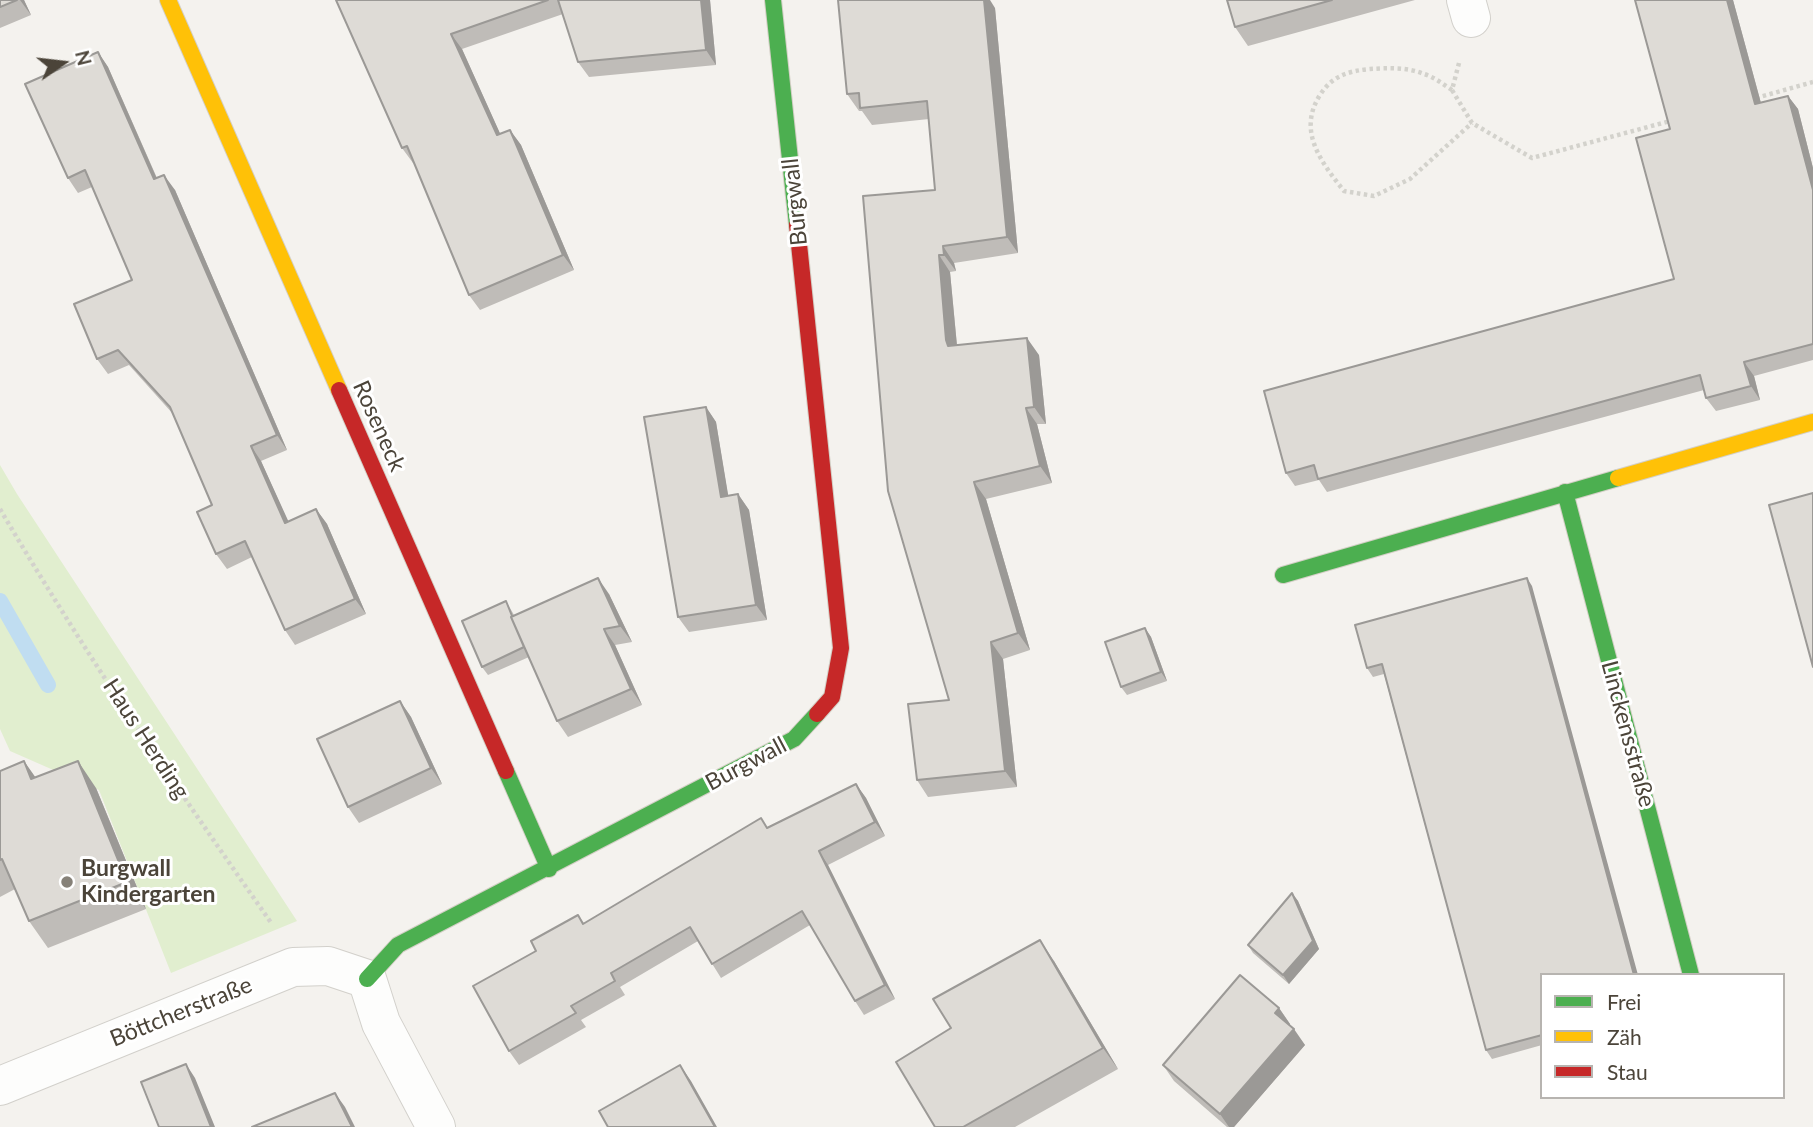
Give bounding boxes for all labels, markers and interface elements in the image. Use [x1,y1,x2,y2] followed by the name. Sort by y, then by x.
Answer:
[28,28,98,98] north arrow
[71,48,97,68] text: N
[777,157,813,247] street label: Burgwall
[347,376,411,476] street label: Roseneck
[1595,658,1661,810] street label: Linckensstraße
[97,674,195,804] street label: Haus Herding
[701,731,791,797] street label: Burgwall
[81,855,215,909] place label: Burgwall Kindergarten
[59,874,75,890] marker: Burgwall Kindergarten
[106,971,256,1053] street label: Böttcherstraße
[1540,973,1785,1099] legend
[1607,989,1641,1014] text: Frei
[1607,1024,1642,1049] text: Zäh
[1607,1059,1648,1084] text: Stau

